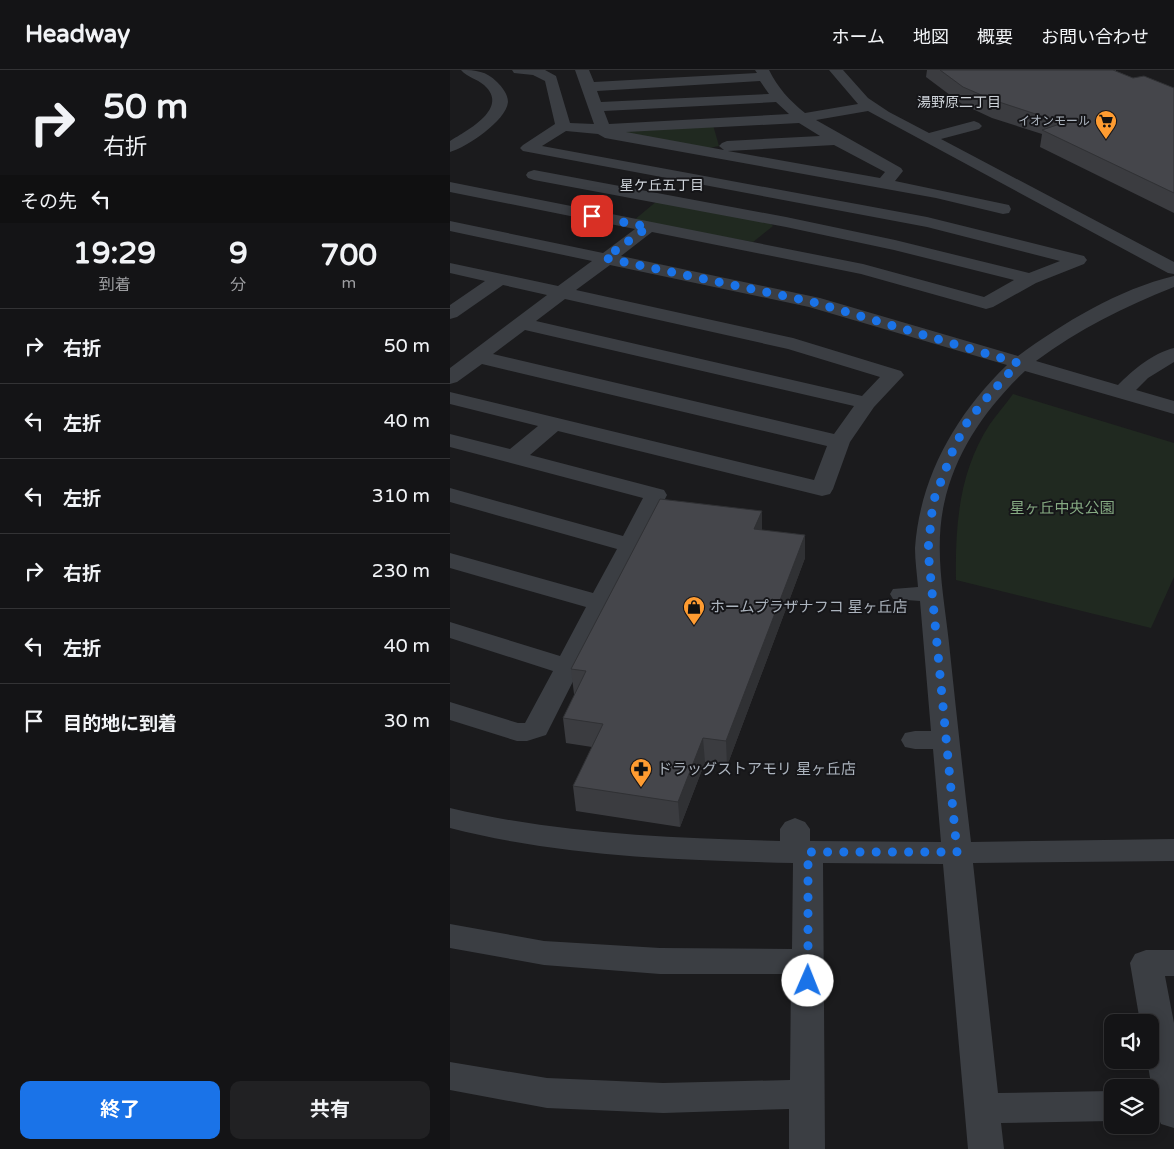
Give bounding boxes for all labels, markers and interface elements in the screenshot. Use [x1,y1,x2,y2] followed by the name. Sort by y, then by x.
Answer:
[25,20,130,49] text: Headway
[832,26,885,48] text: ホーム
[913,26,949,48] text: 地図
[977,26,1013,48] text: 概要
[1041,26,1149,48] text: お問い合わせ
[103,86,188,128] text: 50 m
[20,90,85,155] icon: right
[917,94,1001,111] district label: 湯野原二丁目
[1094,109,1118,140] supermarket icon: イオンモール
[1018,114,1090,128] place label: イオンモール
[103,134,147,160] text: 右折
[620,177,704,194] district label: 星ケ丘五丁目
[87,185,115,213] icon: left
[20,191,77,213] text: その先
[571,195,613,237] pin
[578,202,606,230] icon: arrive
[73,235,156,272] text: 19:29
[229,235,248,272] text: 9
[321,237,377,274] text: 700
[342,273,356,293] text: m
[98,275,130,295] text: 到着
[230,275,246,295] text: 分
[20,332,48,360] icon: right
[384,335,430,357] text: 50 m
[63,338,101,360] text: 右折
[20,407,48,435] icon: left
[384,410,430,432] text: 40 m
[63,413,101,435] text: 左折
[20,482,48,510] icon: left
[372,485,430,507] text: 310 m
[63,488,101,510] text: 左折
[1009,499,1115,517] park label: 星ヶ丘中央公園
[20,557,48,585] icon: right
[372,560,430,582] text: 230 m
[63,563,101,585] text: 右折
[682,595,706,626] shop icon: ホームプラザナフコ 星ヶ丘店
[710,598,908,616] place label: ホームプラザナフコ 星ヶ丘店
[20,632,48,660] icon: left
[384,635,430,657] text: 40 m
[63,638,101,660] text: 左折
[20,707,48,735] icon: arrive
[384,710,430,732] text: 30 m
[63,713,177,735] text: 目的地に到着
[629,757,653,788] pharmacy icon: ドラッグストアモリ 星ヶ丘店
[657,760,856,778] place label: ドラッグストアモリ 星ヶ丘店
[781,954,833,1006] position arrow
[1104,1014,1159,1134] map controls
[1104,1014,1159,1069] button: sound
[1104,1079,1159,1134] button: layers
[20,1081,220,1139] button: 終了
[230,1081,430,1139] button: 共有

